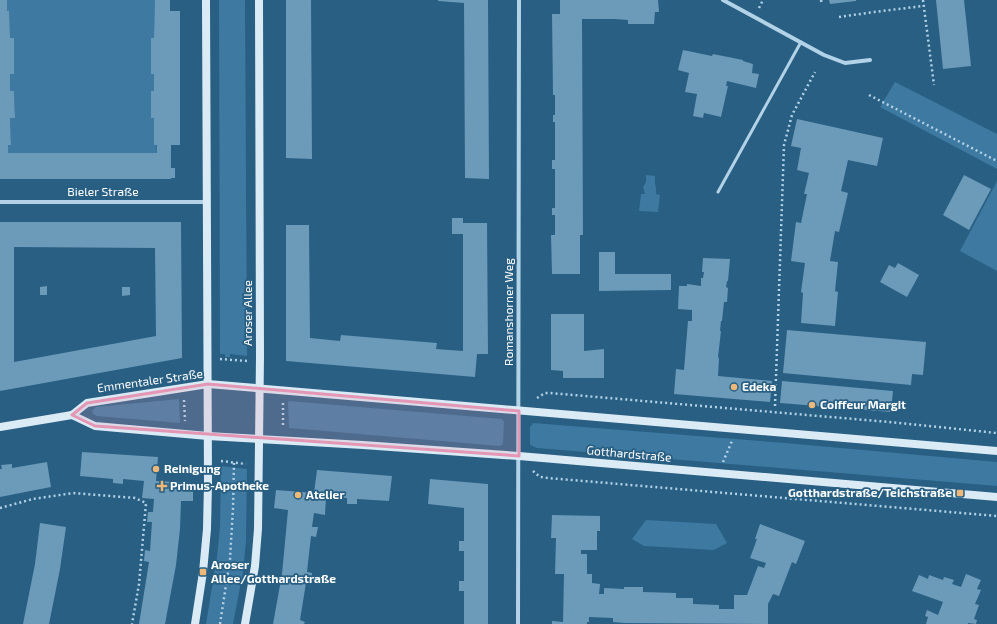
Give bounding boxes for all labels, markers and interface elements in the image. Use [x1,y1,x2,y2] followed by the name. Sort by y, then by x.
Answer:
[67,184,139,198] street label: Bieler Straße
[501,258,515,366] street label: Romanshorner Weg
[240,280,254,346] street label: Aroser Allee
[96,366,204,394] street label: Emmentaler Straße
[742,379,777,393] place label: Edeka
[729,382,739,392] marker: Edeka
[820,397,906,411] place label: Coiffeur Margit
[807,400,817,410] marker: Coiffeur Margit
[586,442,672,464] street label: Gotthardstraße
[164,461,221,475] place label: Reinigung
[151,464,161,474] marker: Reinigung
[170,478,269,492] place label: Primus-Apotheke
[157,481,167,491] marker: Primus-Apotheke
[788,485,952,499] place label: Gotthardstraße/Teichstraße
[306,487,345,501] place label: Atelier
[955,488,965,498] marker: Gotthardstraße/Teichstraße
[293,490,303,500] marker: Atelier
[211,557,336,585] place label: Aroser Allee/Gotthardstraße
[198,567,208,577] marker: Aroser Allee/Gotthardstraße

